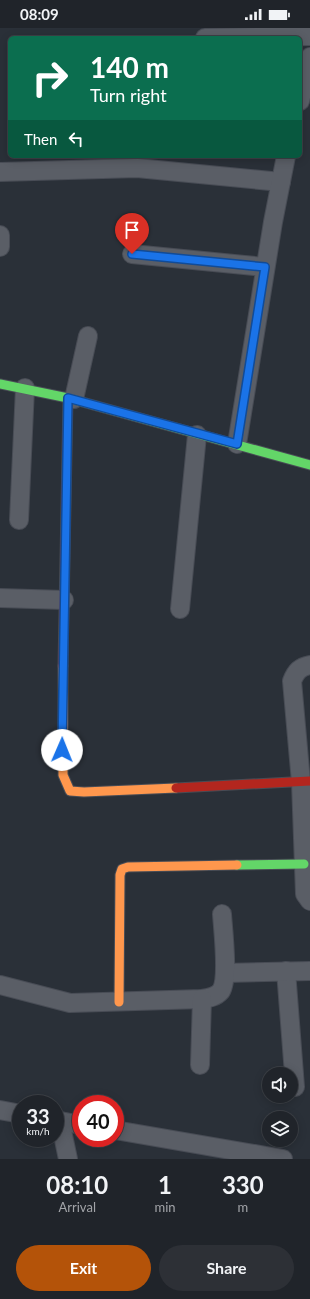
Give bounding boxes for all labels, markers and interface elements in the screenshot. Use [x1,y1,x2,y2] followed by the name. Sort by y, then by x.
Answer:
[20,5,59,23] text: 08:09
[90,50,169,84] text: 140 m
[24,52,76,104] icon: right
[90,84,167,106] text: Turn right
[65,128,87,150] icon: left
[24,130,57,148] text: Then
[115,213,149,254] pin
[121,219,143,241] icon: arrive
[41,729,83,771] position arrow
[262,1067,298,1147] map controls
[262,1067,298,1103] button: sound
[72,1095,124,1147] speed limit sign: 40
[26,1104,50,1128] text: 33
[262,1111,298,1147] button: layers
[26,1125,50,1137] text: km/h
[46,1170,108,1199] text: 08:10
[158,1170,172,1199] text: 1
[222,1170,264,1199] text: 330
[59,1199,96,1215] text: Arrival
[155,1199,176,1215] text: min
[237,1199,248,1215] text: m
[16,1245,151,1291] button: Exit
[159,1245,294,1291] button: Share

